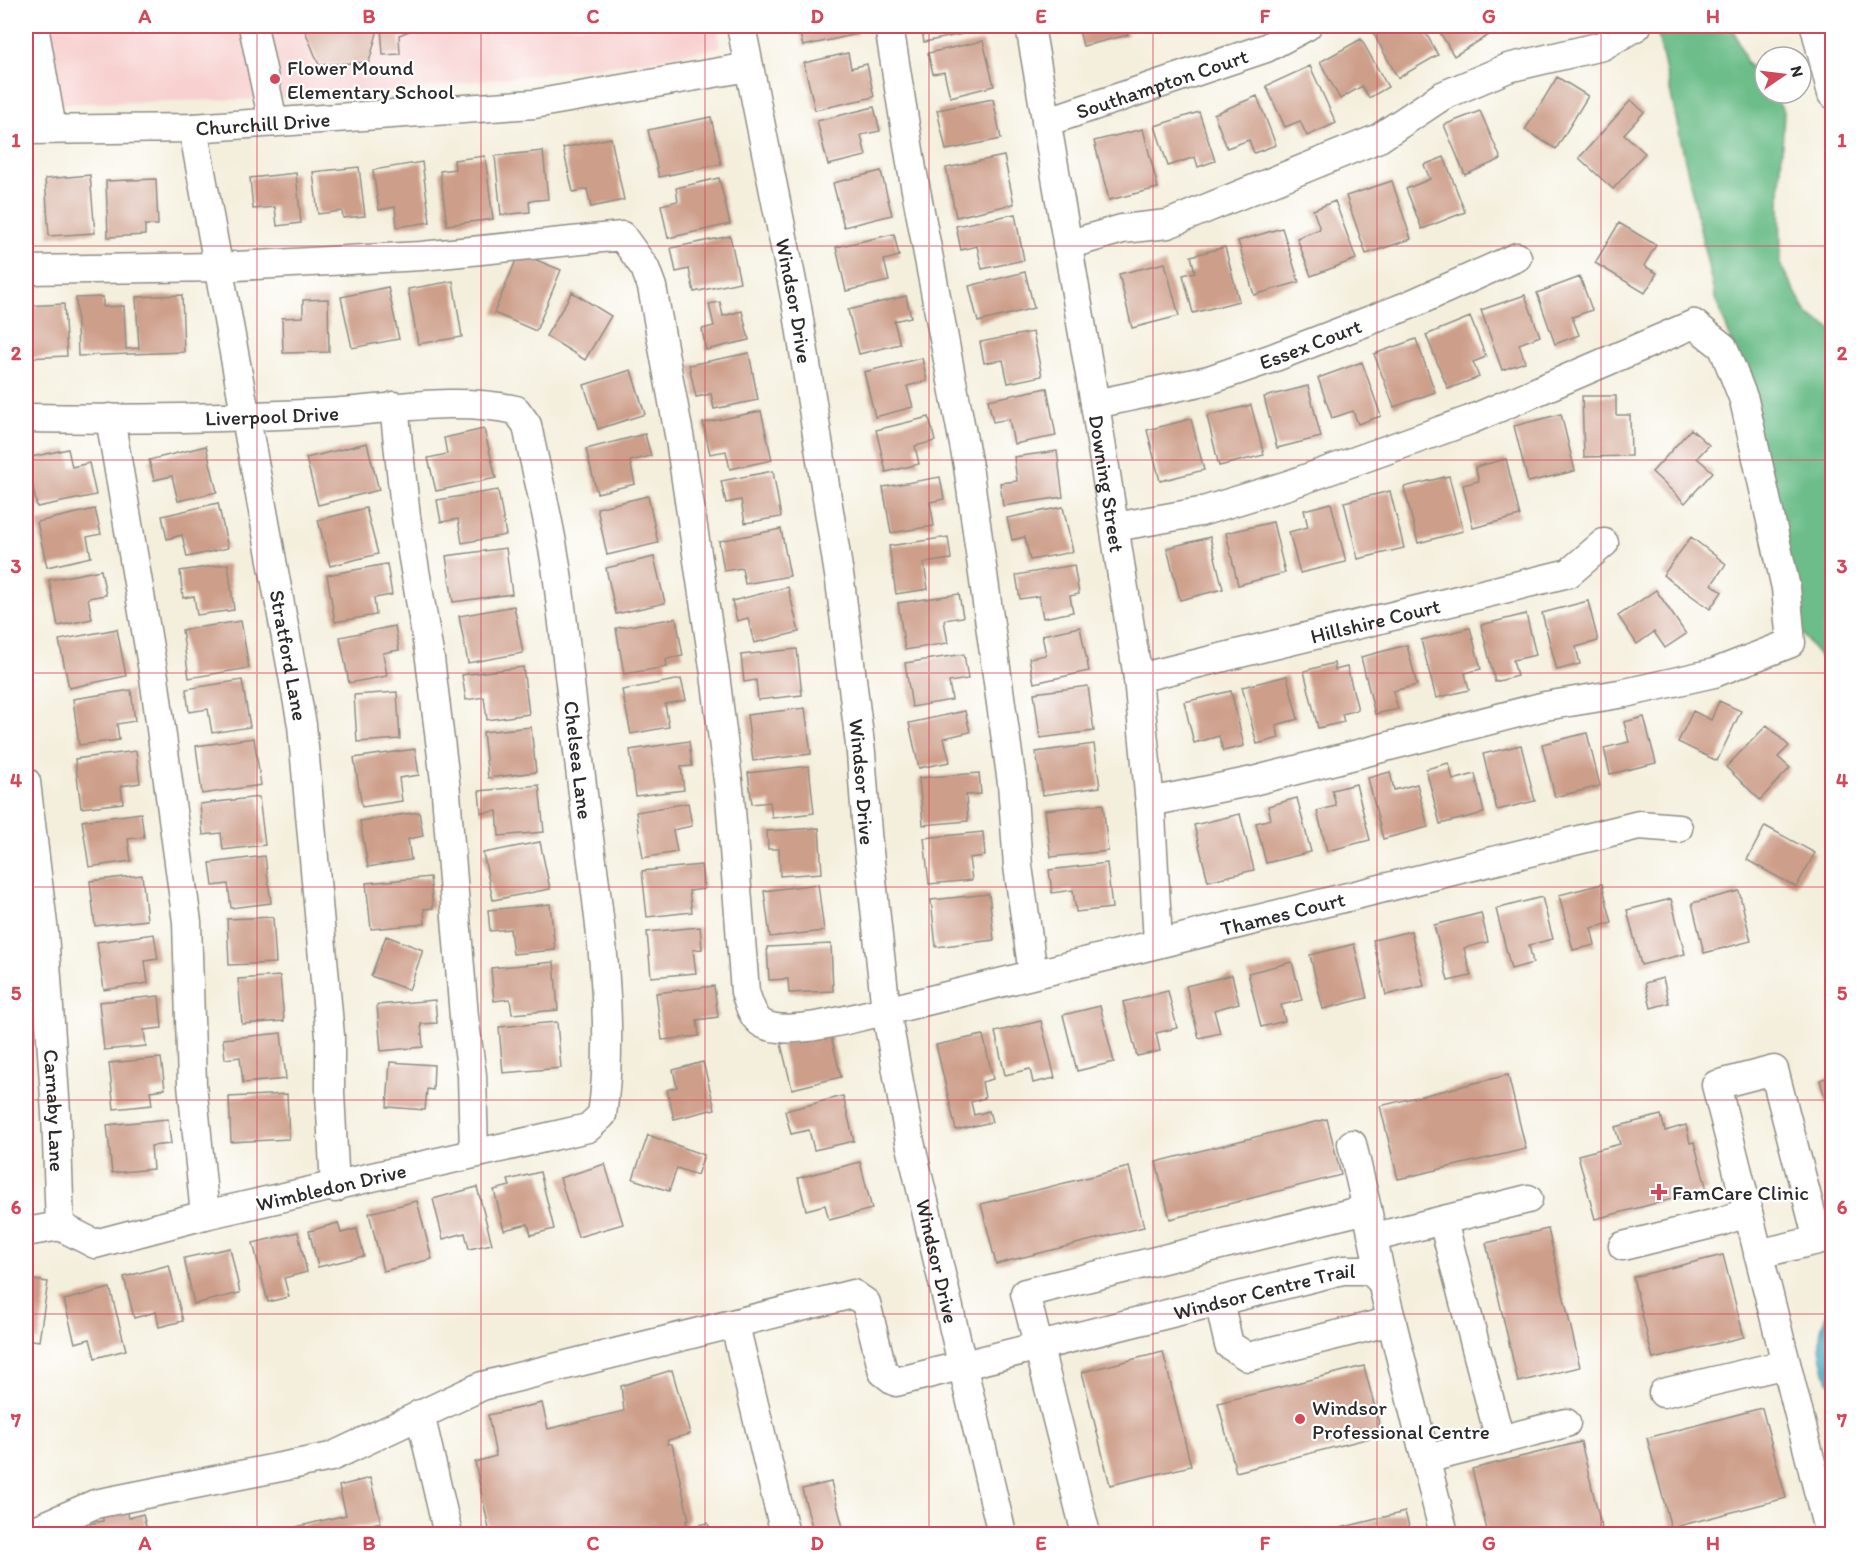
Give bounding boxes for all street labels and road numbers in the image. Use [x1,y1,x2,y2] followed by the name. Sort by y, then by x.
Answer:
[1072,43,1251,124] street label: Southampton Court
[195,106,331,140] street label: Churchill Drive
[771,236,818,365] street label: Windsor Drive
[1256,312,1365,374] street label: Essex Court
[205,400,340,430] street label: Liverpool Drive
[1084,413,1131,554] street label: Downing Street
[265,588,313,723] street label: Stratford Lane
[1308,592,1443,648] street label: Hillshire Court
[560,700,599,821] street label: Chelsea Lane
[844,717,881,846] street label: Windsor Drive
[1218,886,1347,940] street label: Thames Court
[39,1048,71,1172] street label: Carnaby Lane
[253,1158,409,1216] street label: Wimbledon Drive
[911,1197,965,1326] street label: Windsor Drive
[1171,1258,1355,1325] street label: Windsor Centre Trail

